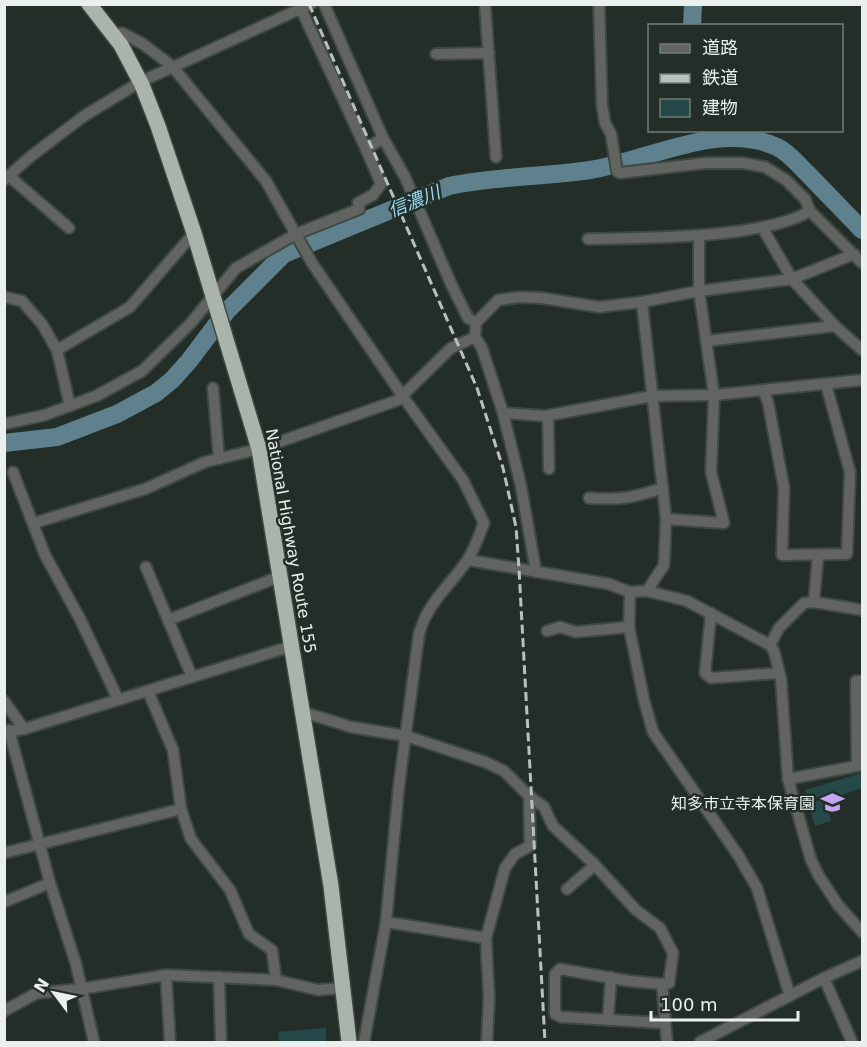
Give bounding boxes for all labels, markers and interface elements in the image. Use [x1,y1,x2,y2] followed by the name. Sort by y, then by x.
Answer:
[648,24,843,132] legend
[702,37,738,58] text: 道路
[702,67,738,88] text: 鉄道
[702,97,738,118] text: 建物
[385,180,445,221] water label: 信濃川
[262,427,320,655] street label: National Highway Route 155
[820,790,846,816] school or university icon: 知多市立寺本保育園
[671,794,815,813] place label: 知多市立寺本保育園
[24,963,84,1023] north arrow
[30,975,53,996] text: N
[651,984,798,1022] scale bar
[660,994,718,1015] text: 100 m

